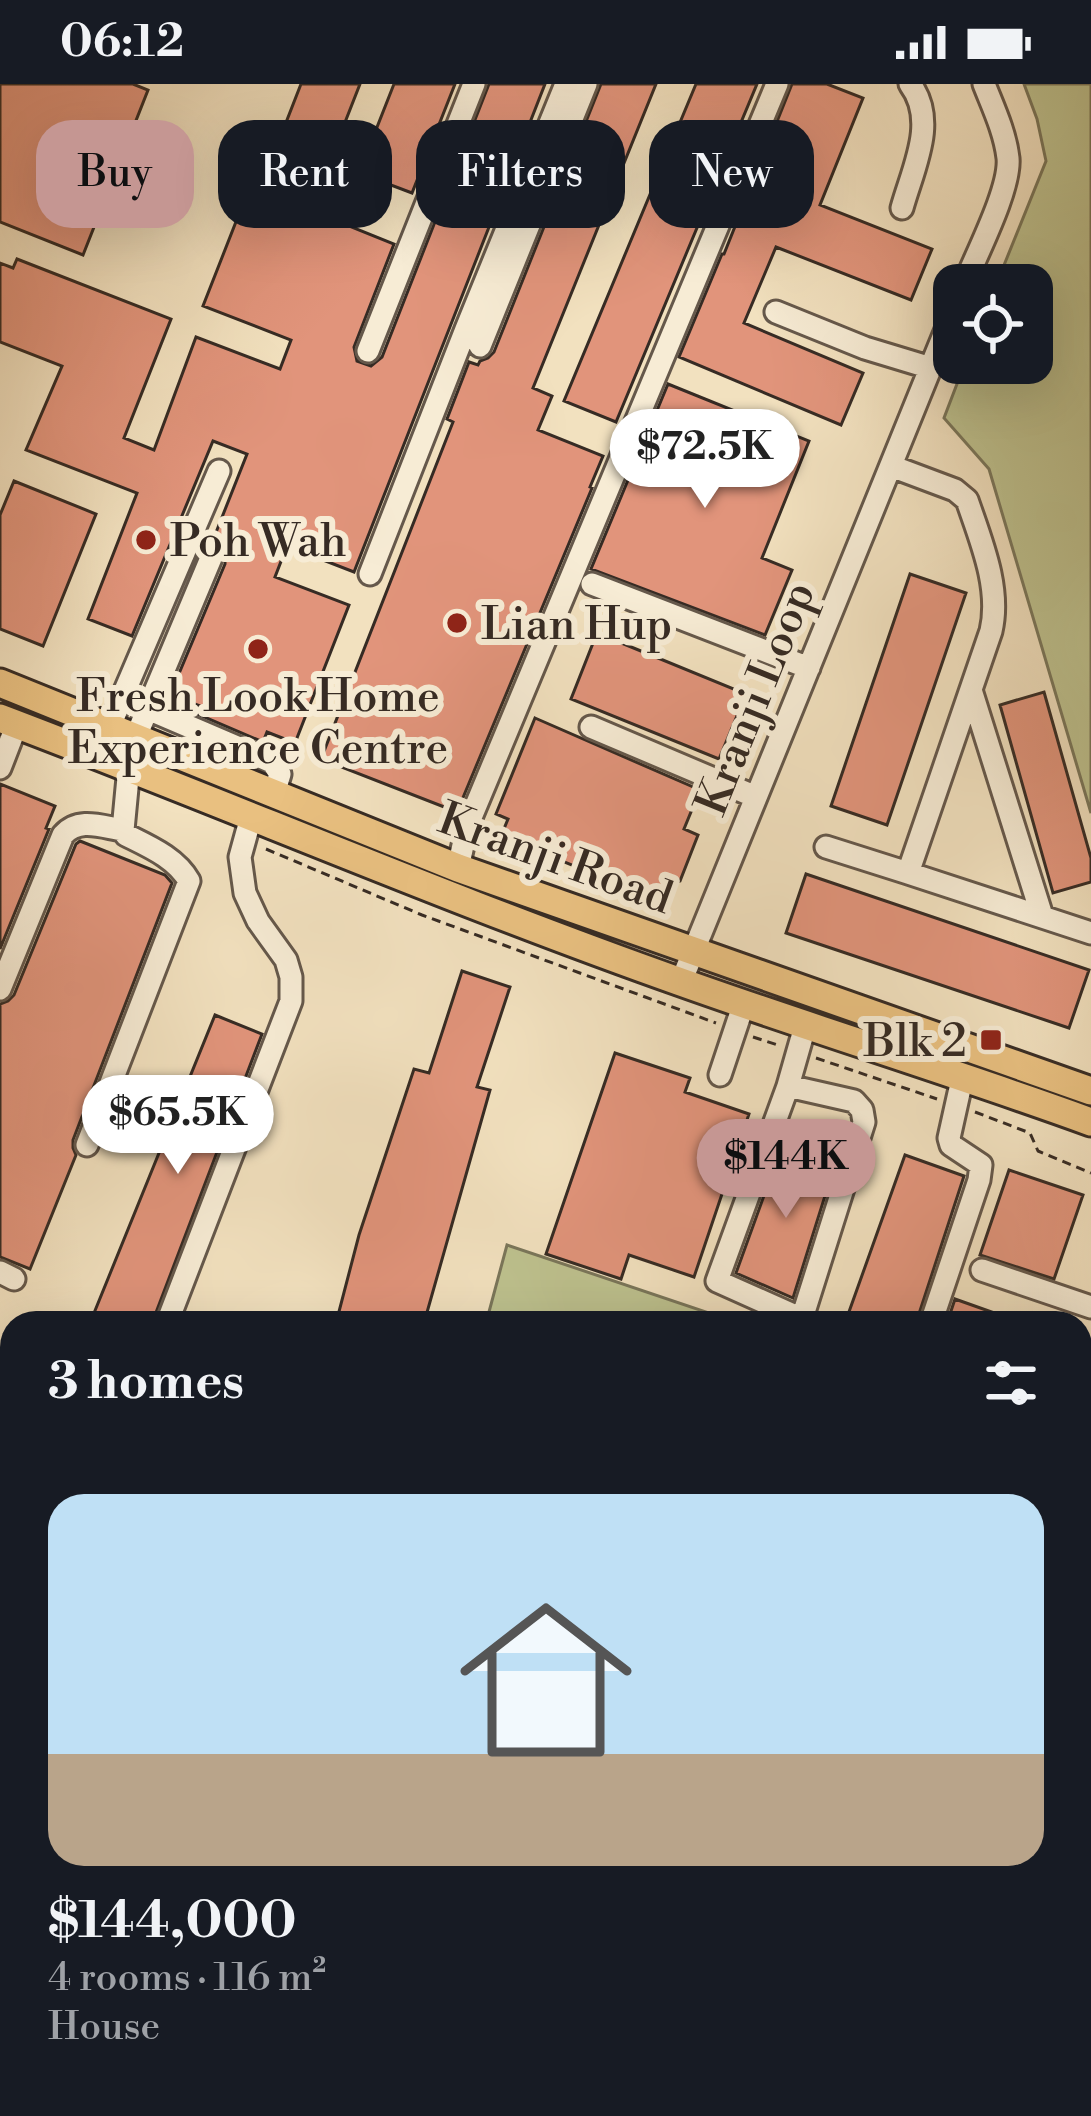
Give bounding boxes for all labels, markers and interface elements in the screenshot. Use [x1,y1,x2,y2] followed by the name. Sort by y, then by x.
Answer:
[60,14,184,71] text: 06:12
[36,120,194,228] chip: Buy
[218,120,392,228] chip: Rent
[416,120,625,228] chip: Filters
[649,120,814,228] chip: New
[933,264,1053,384] map controls
[933,264,1053,384] button: locate
[607,409,803,511] pin: $72.5K
[637,423,773,472] text: $72.5K
[170,514,347,571] place label: Poh Wah
[133,527,159,553] marker: Poh Wah
[684,574,829,824] street label: Kranji Loop
[481,597,672,654] place label: Lian Hup
[444,610,470,636] marker: Lian Hup
[245,636,271,662] marker: Fresh Look Home Experience Centre
[68,669,448,778] place label: Fresh Look Home Experience Centre
[430,791,680,928] street label: Kranji Road
[863,1014,967,1071] place label: Blk 2
[978,1027,1004,1053] marker: Blk 2
[80,1075,276,1177] pin: $65.5K
[109,1089,247,1138] text: $65.5K
[702,1119,870,1221] pin: $144K
[724,1133,848,1182] text: $144K
[978,1350,1044,1416] icon: filters
[48,1351,244,1415] text: 3 homes
[438,1572,654,1788] icon: home
[48,1890,297,1954] text: $144,000
[48,1954,326,2003] text: 4 rooms · 116 m²
[48,2003,160,2052] text: House

